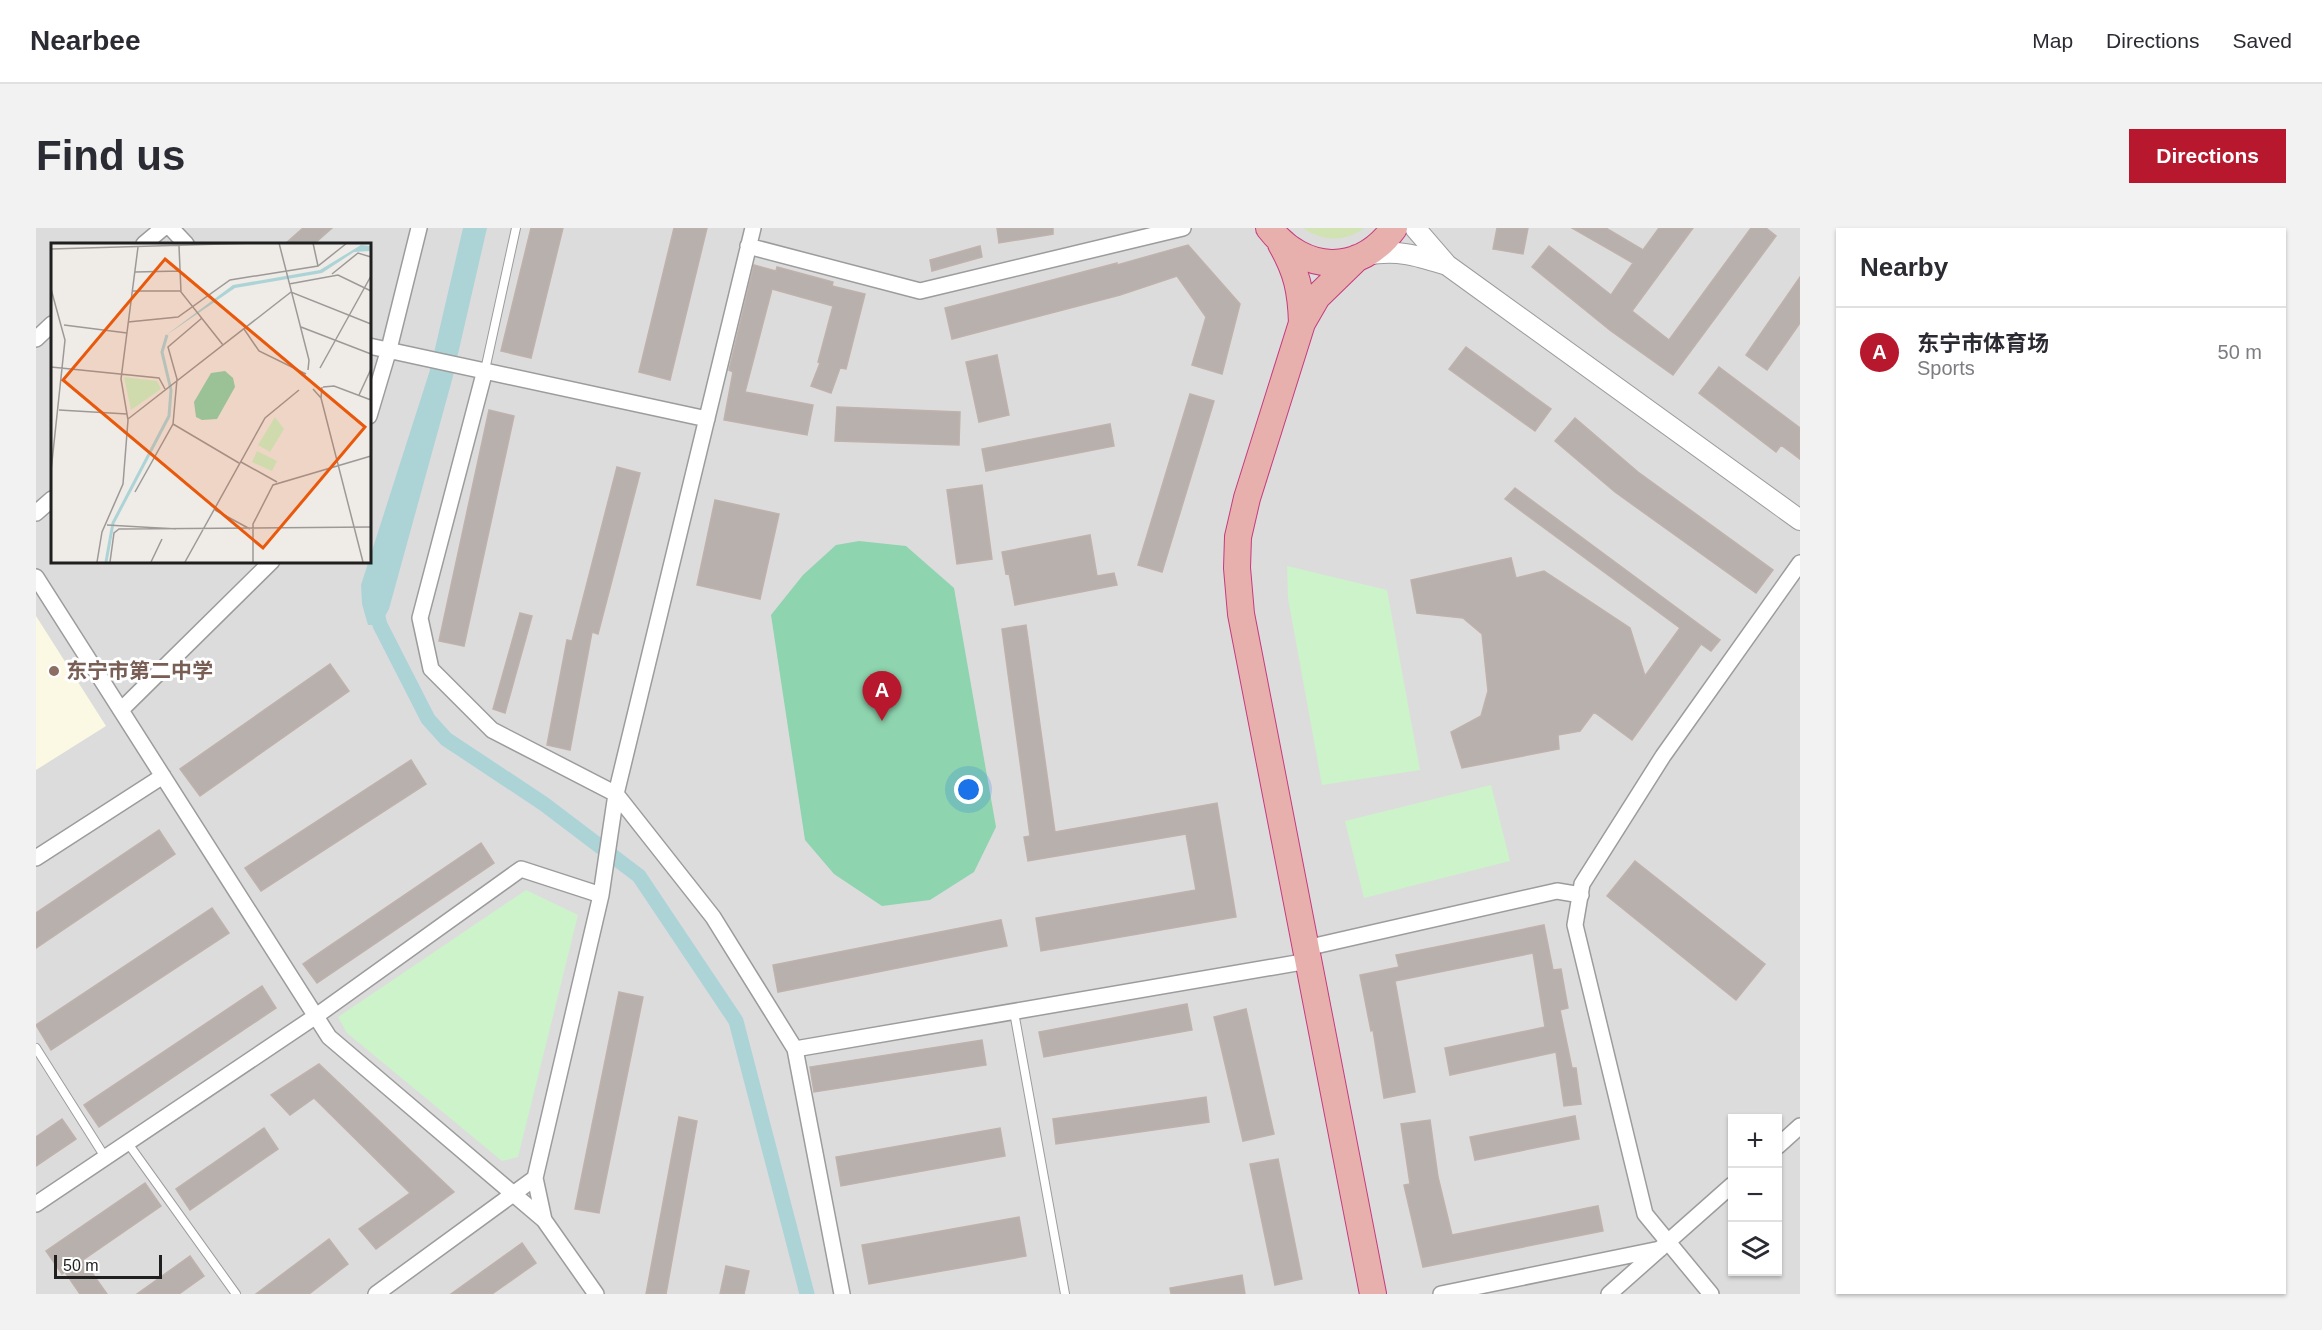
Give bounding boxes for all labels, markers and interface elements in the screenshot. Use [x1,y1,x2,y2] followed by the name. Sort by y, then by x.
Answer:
[30,25,141,56] text: Nearbee
[2032,29,2073,52] text: Map
[2106,29,2199,52] text: Directions
[2232,29,2292,52] text: Saved
[2129,129,2286,183] button: Directions
[36,132,185,179] text: Find us
[51,243,370,562] inset map
[1860,252,1948,282] text: Nearby
[1917,331,2049,356] text: 东宁市体育场
[1872,341,1887,363] text: A
[2218,341,2262,363] text: 50 m
[1917,357,1975,379] text: Sports
[66,659,213,682] place label: 东宁市第二中学
[47,664,61,678] marker: 东宁市第二中学
[862,672,902,721] pin: A
[954,775,983,804] your location
[1728,1114,1782,1276] map controls
[1728,1114,1782,1168] button: +
[1728,1168,1782,1222] button: −
[1728,1222,1782,1276] button: layers
[54,1252,162,1280] scale bar
[63,1257,99,1274] text: 50 m

